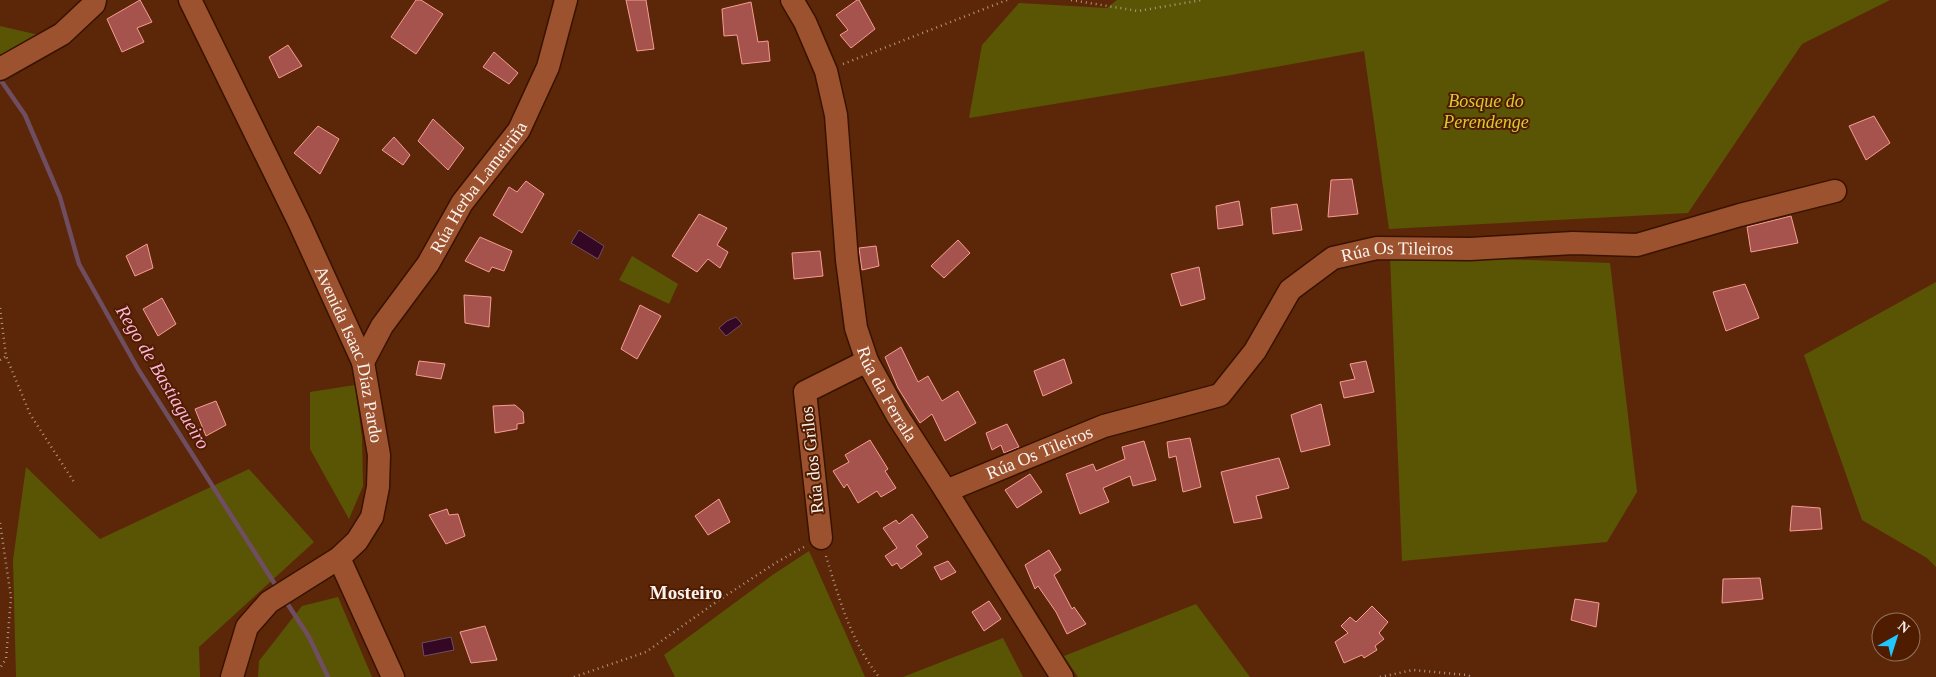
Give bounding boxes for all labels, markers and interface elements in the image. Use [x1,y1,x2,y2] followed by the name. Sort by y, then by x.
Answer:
[1442,91,1529,132] park label: Bosque do Perendenge
[426,119,531,257] street label: Rúa Herba Lameiriña
[1339,238,1453,266] street label: Rúa Os Tileiros
[311,263,387,444] street label: Avenida Isaac Díaz Pardo
[111,300,214,453] water label: Rego de Bastiagueiro
[853,344,921,445] street label: Rúa da Ferrala
[796,405,828,515] street label: Rúa dos Grilos
[983,422,1096,483] street label: Rúa Os Tileiros
[650,582,722,603] district label: Mosteiro
[1871,612,1921,662] north arrow
[1895,618,1913,636] text: N

